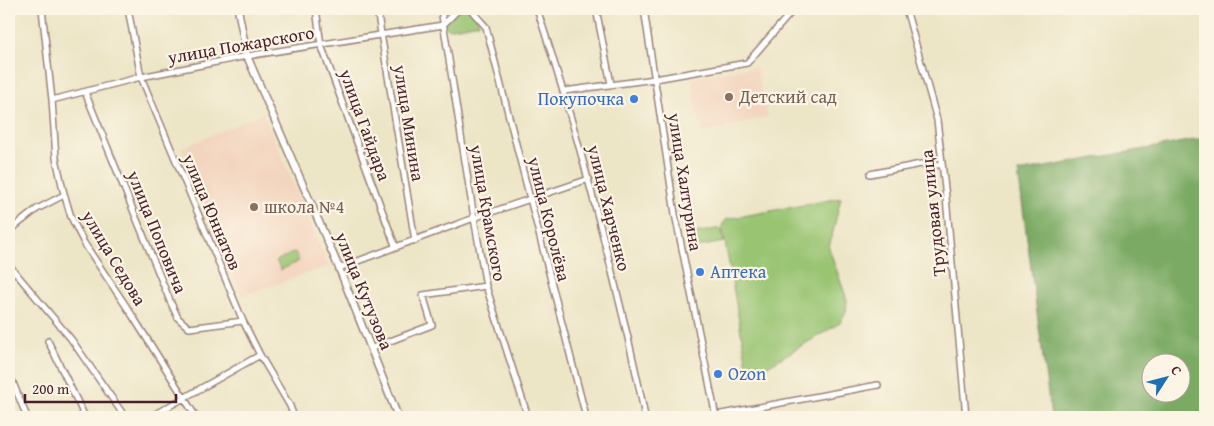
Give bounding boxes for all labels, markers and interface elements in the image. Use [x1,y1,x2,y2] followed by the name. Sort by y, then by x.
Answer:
[165,18,316,71] street label: улица Пожарского
[387,62,432,184] street label: улица Минина
[332,64,398,185] street label: улица Гайдара
[738,83,837,110] place label: Детский сад
[538,85,624,112] place label: Покупочка
[723,91,735,103] marker: Детский сад
[628,93,640,105] marker: Покупочка
[661,110,710,253] street label: улица Халтурина
[581,141,638,274] street label: улица Харченко
[463,142,514,283] street label: улица Крамского
[912,148,953,278] street label: Трудовая улица
[175,149,249,274] street label: улица Юннатов
[521,153,578,284] street label: улица Королёва
[120,165,195,298] street label: улица Поповича
[264,193,344,220] place label: школа №4
[248,201,260,213] marker: школа №4
[75,204,154,311] street label: улица Седова
[328,227,401,354] street label: улица Кутузова
[710,258,767,285] place label: Аптека
[694,266,706,278] marker: Аптека
[1142,354,1192,404] north arrow
[728,360,766,387] place label: Ozon
[1166,361,1187,380] text: С
[712,368,724,380] marker: Ozon
[25,371,176,403] scale bar
[32,378,70,399] text: 200 m

